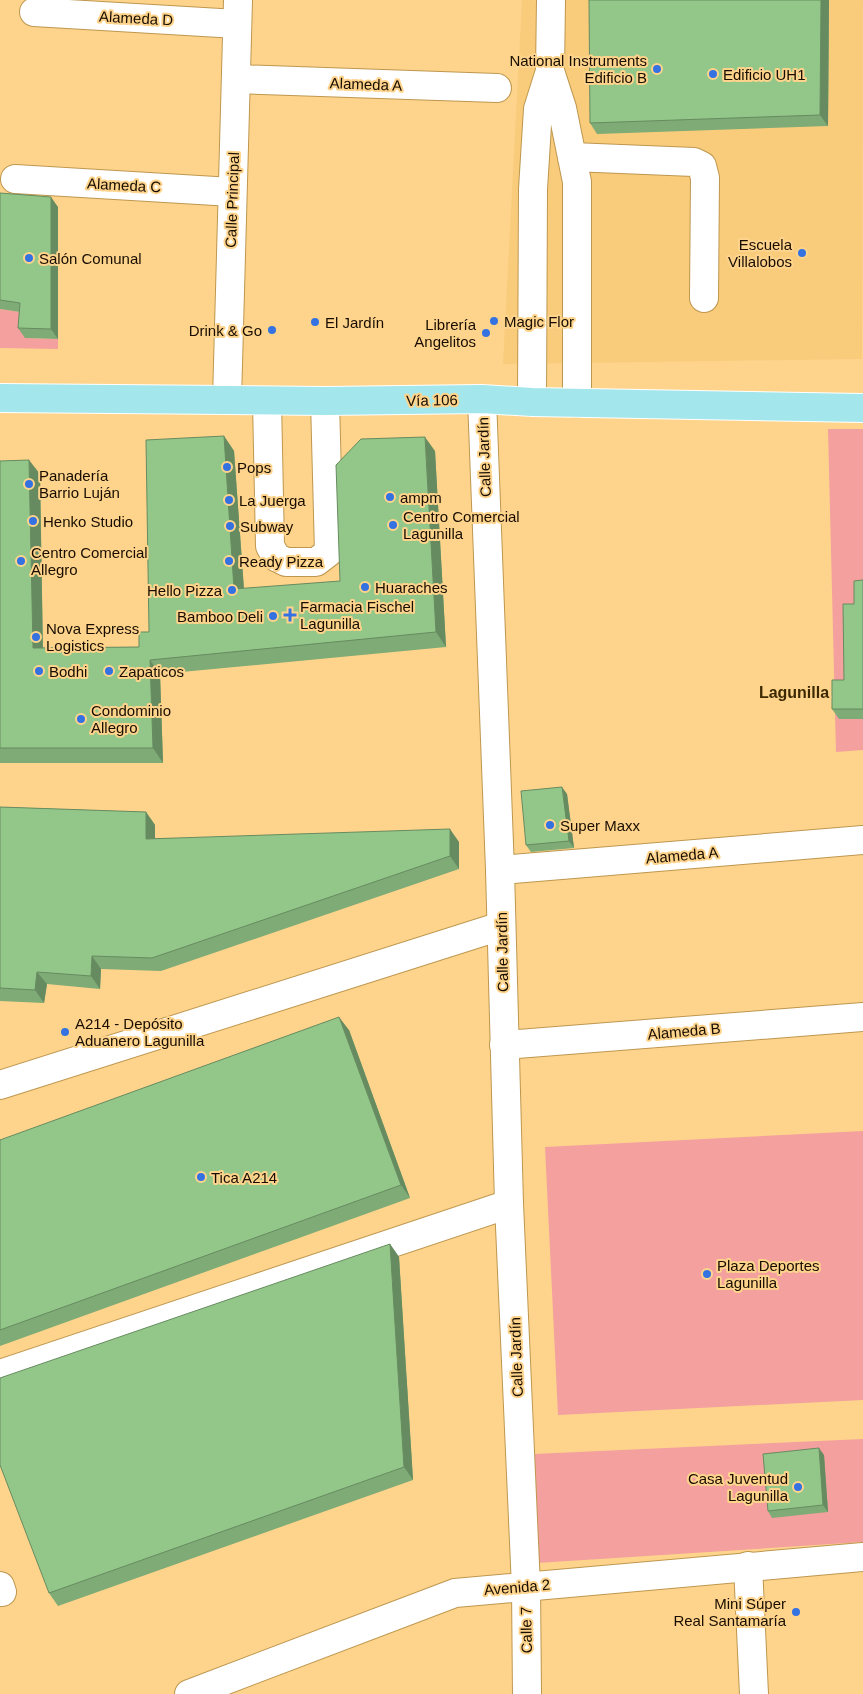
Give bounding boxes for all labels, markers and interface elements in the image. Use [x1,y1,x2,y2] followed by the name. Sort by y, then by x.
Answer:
[99,8,174,28] street label: Alameda D
[509,52,647,86] place label: National Instruments Edificio B
[651,63,663,75] marker: National Instruments Edificio B
[723,66,806,83] place label: Edificio UH1
[707,68,719,80] marker: Edificio UH1
[329,74,403,94] street label: Alameda A
[222,152,242,248] street label: Calle Principal
[87,175,162,195] street label: Alameda C
[728,236,793,270] place label: Escuela Villalobos
[796,247,808,259] marker: Escuela Villalobos
[39,250,142,267] place label: Salón Comunal
[23,252,35,264] marker: Salón Comunal
[504,313,574,330] place label: Magic Flor
[325,314,384,331] place label: El Jardín
[488,315,500,327] marker: Magic Flor
[309,316,321,328] marker: El Jardín
[414,316,477,350] place label: Librería Angelitos
[189,322,262,339] place label: Drink & Go
[266,324,278,336] marker: Drink & Go
[480,327,492,339] marker: Librería Angelitos
[406,391,458,409] street label: Vía 106
[474,417,494,497] street label: Calle Jardín
[237,459,271,476] place label: Pops
[221,461,233,473] marker: Pops
[39,467,120,501] place label: Panadería Barrio Luján
[23,478,35,490] marker: Panadería Barrio Luján
[400,489,442,506] place label: ampm
[384,491,396,503] marker: ampm
[239,492,306,509] place label: La Juerga
[223,494,235,506] marker: La Juerga
[403,508,520,542] place label: Centro Comercial Lagunilla
[43,513,133,530] place label: Henko Studio
[27,515,39,527] marker: Henko Studio
[240,518,294,535] place label: Subway
[387,519,399,531] marker: Centro Comercial Lagunilla
[224,520,236,532] marker: Subway
[31,544,148,578] place label: Centro Comercial Allegro
[239,553,324,570] place label: Ready Pizza
[15,555,27,567] marker: Centro Comercial Allegro
[223,555,235,567] marker: Ready Pizza
[375,579,448,596] place label: Huaraches
[359,581,371,593] marker: Huaraches
[147,582,223,599] place label: Hello Pizza
[226,584,238,596] marker: Hello Pizza
[300,598,414,632] place label: Farmacia Fischel Lagunilla
[177,608,263,625] place label: Bamboo Deli
[284,609,296,621] marker: Farmacia Fischel Lagunilla
[267,610,279,622] marker: Bamboo Deli
[46,620,139,654] place label: Nova Express Logistics
[30,631,42,643] marker: Nova Express Logistics
[49,663,87,680] place label: Bodhi
[119,663,184,680] place label: Zapaticos
[33,665,45,677] marker: Bodhi
[103,665,115,677] marker: Zapaticos
[759,684,829,701] district label: Lagunilla
[91,702,171,736] place label: Condominio Allegro
[75,713,87,725] marker: Condominio Allegro
[560,817,641,834] place label: Super Maxx
[544,819,556,831] marker: Super Maxx
[645,843,719,867] street label: Alameda A
[493,912,511,992] street label: Calle Jardín
[75,1015,205,1049] place label: A214 - Depósito Aduanero Lagunilla
[647,1019,721,1043] street label: Alameda B
[59,1026,71,1038] marker: A214 - Depósito Aduanero Lagunilla
[211,1169,277,1186] place label: Tica A214
[195,1171,207,1183] marker: Tica A214
[717,1257,820,1291] place label: Plaza Deportes Lagunilla
[701,1268,713,1280] marker: Plaza Deportes Lagunilla
[506,1317,526,1397] street label: Calle Jardín
[688,1470,789,1504] place label: Casa Juventud Lagunilla
[792,1481,804,1493] marker: Casa Juventud Lagunilla
[483,1576,551,1598] street label: Avenida 2
[673,1595,787,1629] place label: Mini Súper Real Santamaría
[790,1606,802,1618] marker: Mini Súper Real Santamaría
[517,1607,535,1653] street label: Calle 7

